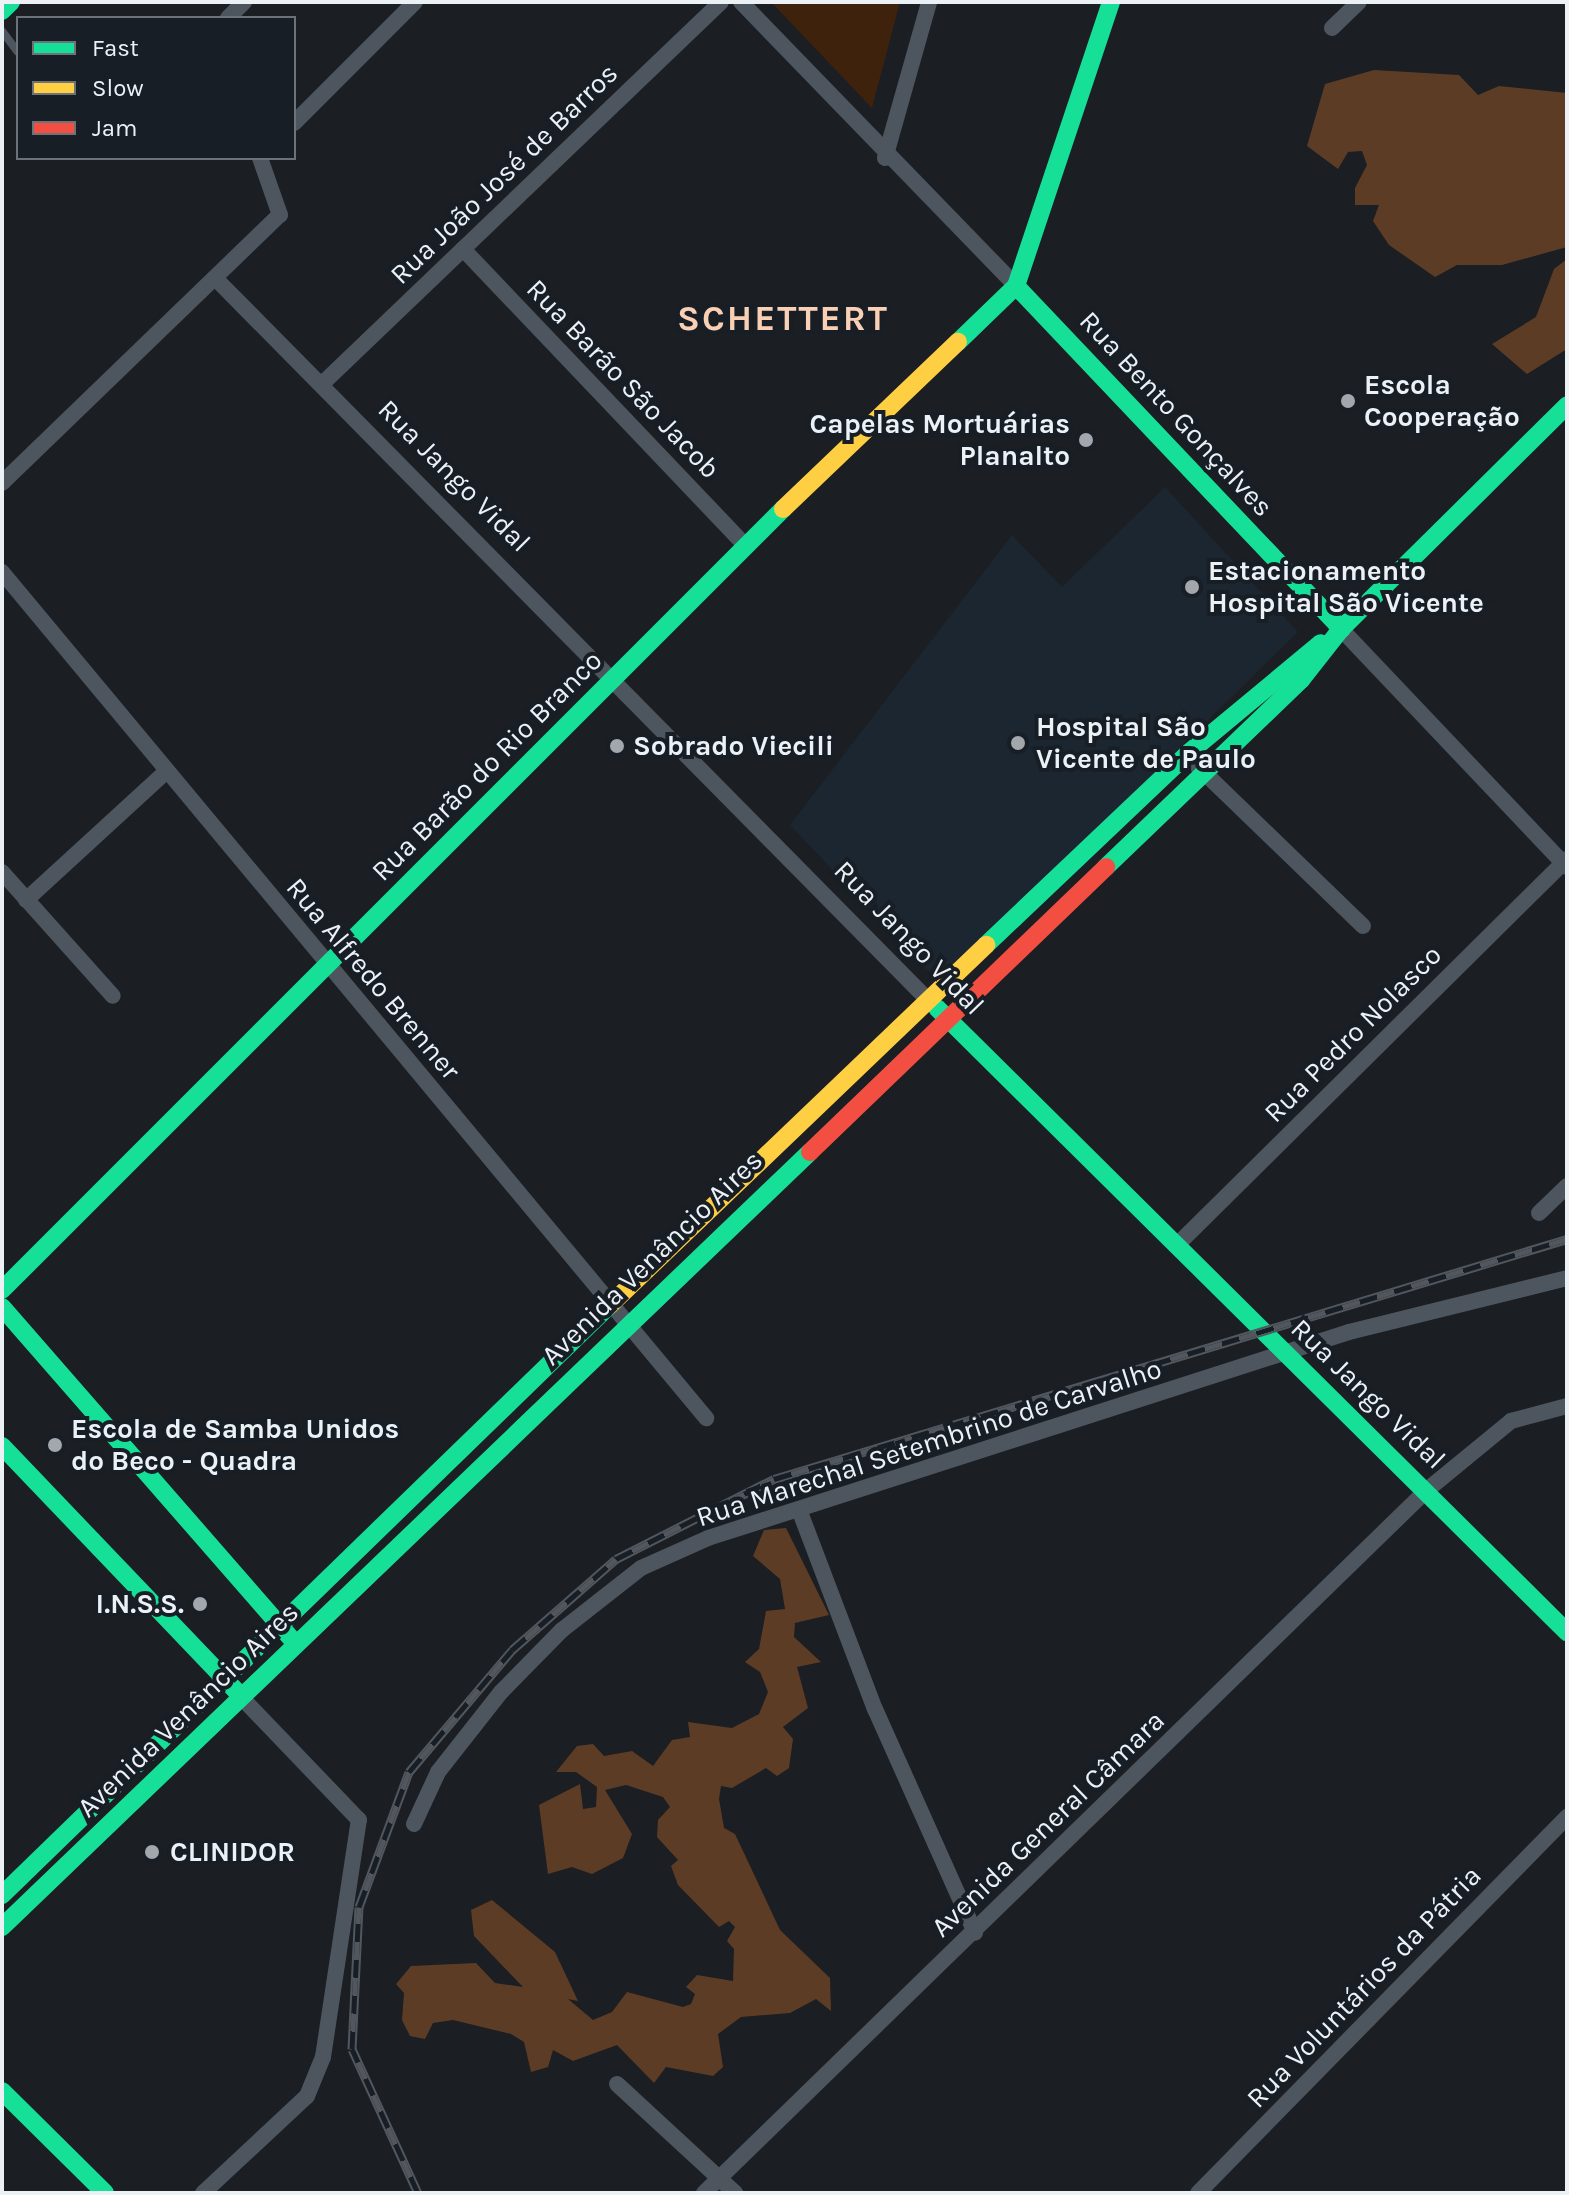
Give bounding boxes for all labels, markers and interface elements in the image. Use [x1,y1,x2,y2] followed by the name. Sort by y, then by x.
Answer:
[16,16,296,160] legend
[92,34,139,62] text: Fast
[383,57,625,291] street label: Rua João José de Barros
[92,74,144,102] text: Slow
[92,114,137,142] text: Jam
[519,272,727,486] street label: Rua Barão São Jacob
[677,297,889,341] district label: SCHETTERT
[1072,304,1280,524] street label: Rua Bento Gonçalves
[1364,368,1520,434] place label: Escola Cooperação
[1339,392,1357,410] marker: Escola Cooperação
[371,393,537,559] street label: Rua Jango Vidal
[810,407,1070,473] place label: Capelas Mortuárias Planalto
[1077,431,1095,449] marker: Capelas Mortuárias Planalto
[1208,554,1484,620] place label: Estacionamento Hospital São Vicente
[1183,578,1201,596] marker: Estacionamento Hospital São Vicente
[365,644,609,888] street label: Rua Barão do Rio Branco
[1036,710,1256,776] place label: Hospital São Vicente de Paulo
[633,729,834,763] place label: Sobrado Viecili
[1007,732,1029,754] marker: Hospital São Vicente de Paulo
[608,737,626,755] marker: Sobrado Viecili
[827,854,991,1022] street label: Rua Jango Vidal
[279,871,467,1087] street label: Rua Alfredo Brenner
[1257,938,1449,1130] street label: Rua Pedro Nolasco
[534,1144,770,1372] street label: Avenida Venâncio Aires
[1284,1312,1452,1476] street label: Rua Jango Vidal
[692,1352,1166,1534] street label: Rua Marechal Setembrino de Carvalho
[71,1412,399,1478] place label: Escola de Samba Unidos do Beco - Quadra
[46,1436,64,1454] marker: Escola de Samba Unidos do Beco - Quadra
[96,1587,184,1621] place label: I.N.S.S.
[191,1595,209,1613] marker: I.N.S.S.
[70,1596,306,1824] street label: Avenida Venâncio Aires
[924,1704,1172,1944] street label: Avenida General Câmara
[170,1835,295,1869] place label: CLINIDOR
[141,1841,163,1863] marker: CLINIDOR
[1240,1859,1488,2115] street label: Rua Voluntários da Pátria

